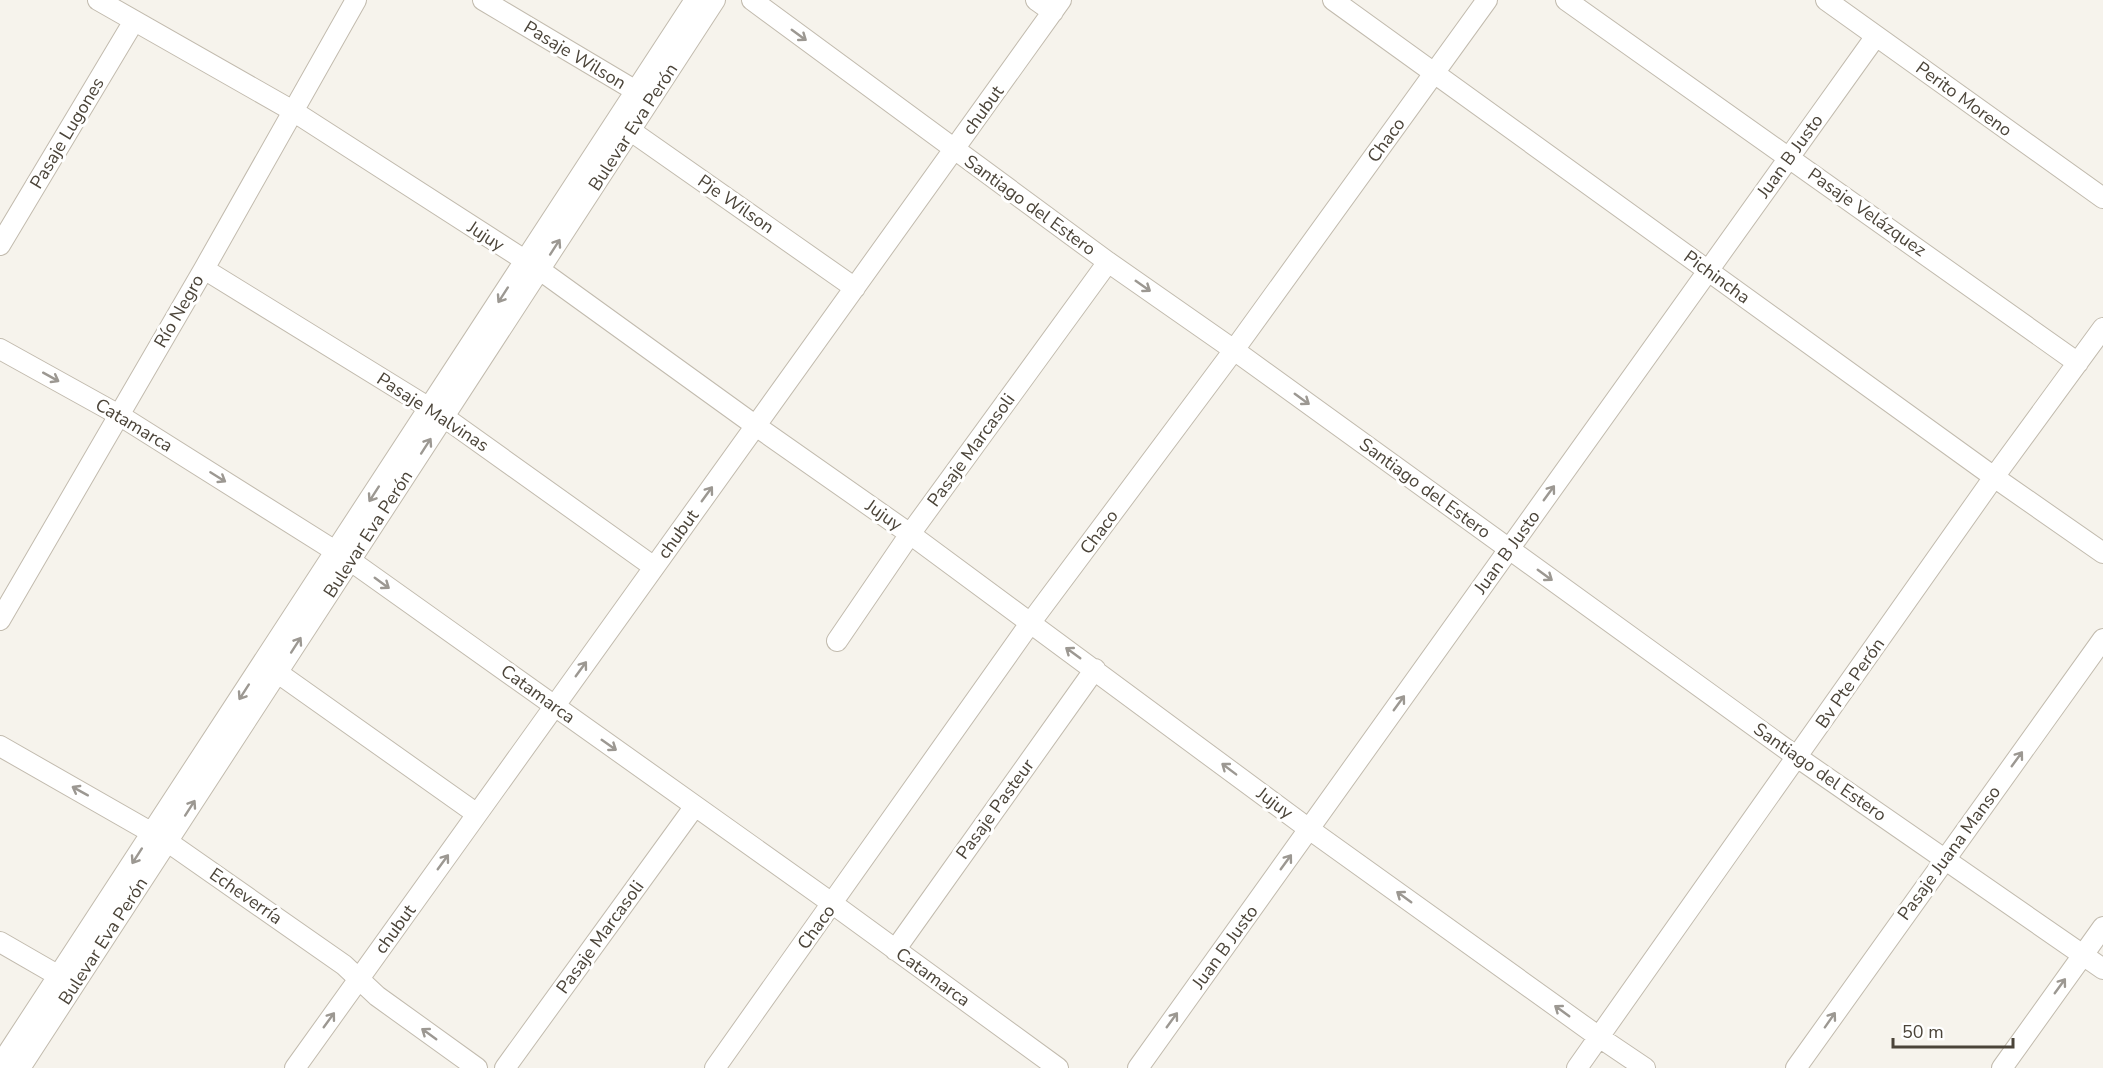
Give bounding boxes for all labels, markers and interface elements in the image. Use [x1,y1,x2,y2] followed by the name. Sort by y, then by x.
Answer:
[519,15,631,95] street label: Pasaje Wilson
[790,28,806,41] one-way arrow
[1911,56,2017,142] street label: Perito Moreno
[583,59,683,195] street label: Bulevar Eva Perón
[24,73,110,193] street label: Pasaje Lugones
[957,80,1009,140] street label: chubut
[1751,109,1828,203] street label: Juan B Justo
[1362,113,1410,167] street label: Chaco
[959,149,1101,261] street label: Santiago del Estero
[1803,162,1931,262] street label: Pasaje Velázquez
[693,169,779,239] street label: Pje Wilson
[462,215,510,257] street label: Jujuy
[549,239,561,256] one-way arrow
[1679,245,1755,309] street label: Pichincha
[148,270,210,352] street label: Río Negro
[1134,280,1150,292] one-way arrow
[497,287,509,303] one-way arrow
[372,367,494,457] street label: Pasaje Malvinas
[42,372,59,384] one-way arrow
[922,389,1020,511] street label: Pasaje Marcasoli
[91,392,177,458] street label: Catamarca
[1293,393,1309,405] one-way arrow
[1354,432,1496,544] street label: Santiago del Estero
[420,438,432,455] one-way arrow
[318,466,418,602] street label: Bulevar Eva Perón
[210,471,227,484] one-way arrow
[367,485,379,502] one-way arrow
[701,486,713,502] one-way arrow
[1543,486,1555,502] one-way arrow
[860,493,908,537] street label: Jujuy
[652,504,704,564] street label: chubut
[1074,505,1124,559] street label: Chaco
[1468,505,1545,599] street label: Juan B Justo
[1536,568,1552,581] one-way arrow
[374,577,390,589] one-way arrow
[1810,633,1890,733] street label: Bv Pte Perón
[290,636,303,653] one-way arrow
[1066,647,1082,659] one-way arrow
[496,659,580,729] street label: Catamarca
[575,662,587,678] one-way arrow
[238,684,250,700] one-way arrow
[1393,696,1405,712] one-way arrow
[1749,717,1891,827] street label: Santiago del Estero
[601,739,617,751] one-way arrow
[2011,752,2023,768] one-way arrow
[950,754,1040,864] street label: Pasaje Pasteur
[1222,763,1238,776] one-way arrow
[1251,781,1299,825] street label: Jujuy
[1892,781,2006,925] street label: Pasaje Juana Manso
[72,785,89,797] one-way arrow
[184,800,196,817] one-way arrow
[131,847,143,863] one-way arrow
[437,854,449,870] one-way arrow
[1280,854,1292,870] one-way arrow
[205,862,287,930] street label: Echeverría
[53,873,153,1009] street label: Bulevar Eva Perón
[551,876,649,998] street label: Pasaje Marcasoli
[1396,891,1412,903] one-way arrow
[369,899,421,959] street label: chubut
[792,900,840,954] street label: Chaco
[1186,900,1263,994] street label: Juan B Justo
[891,942,975,1012] street label: Catamarca
[2054,979,2066,995] one-way arrow
[1555,1005,1571,1017] one-way arrow
[1893,1011,2013,1049] scale bar
[323,1013,335,1029] one-way arrow
[1166,1013,1178,1029] one-way arrow
[1824,1013,1836,1029] one-way arrow
[1902,1020,1944,1044] text: 50 m
[421,1028,438,1040] one-way arrow

